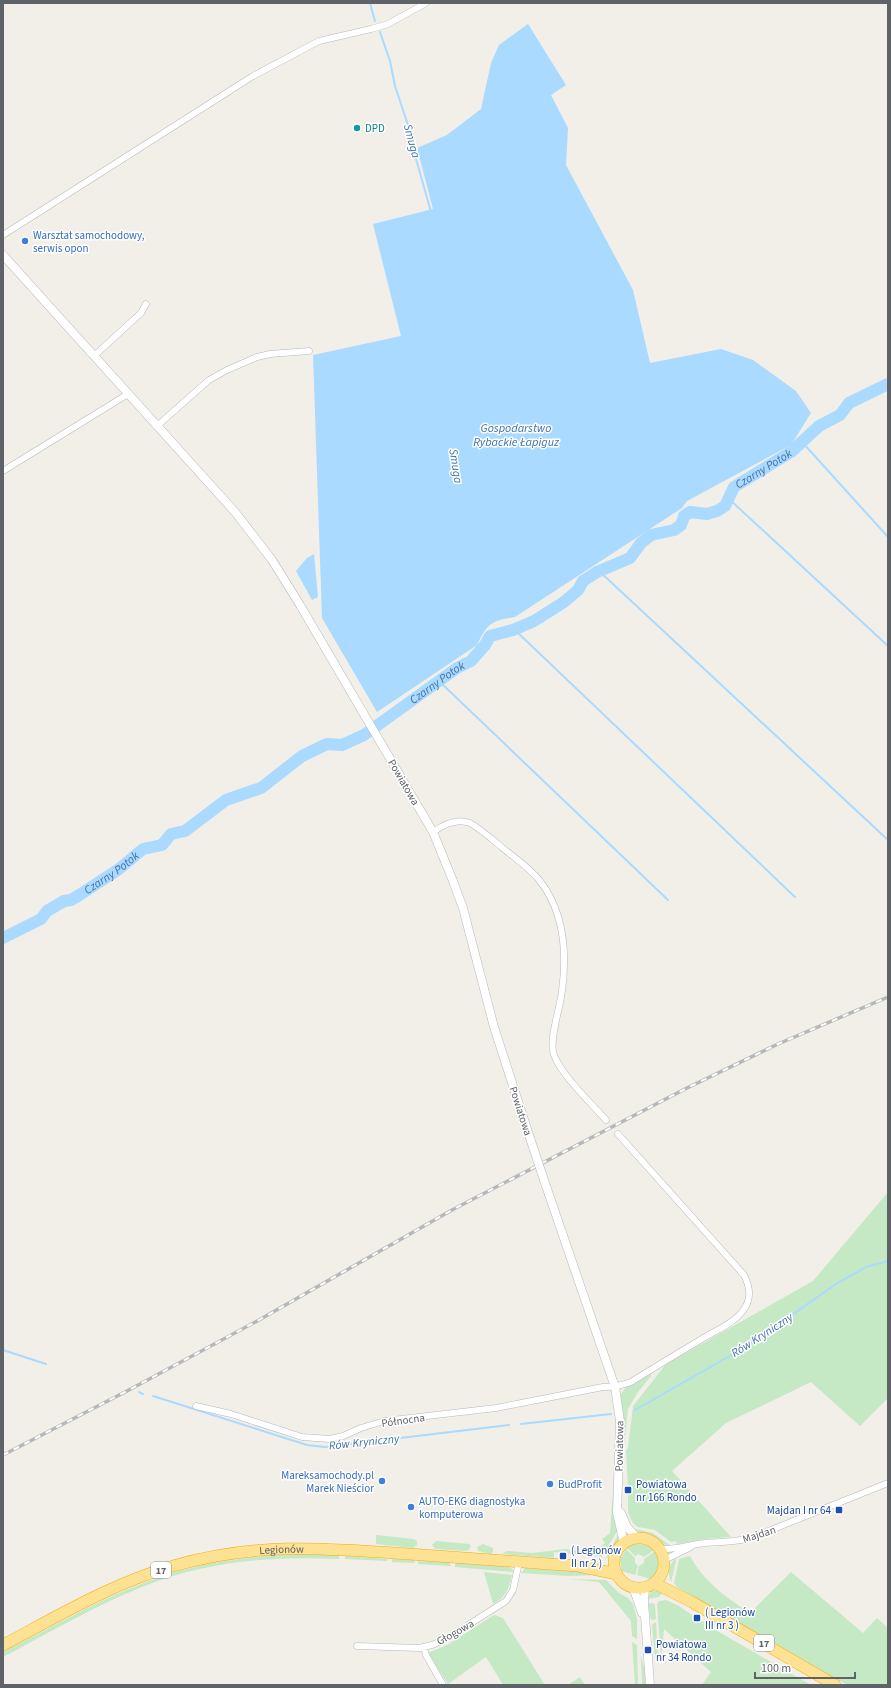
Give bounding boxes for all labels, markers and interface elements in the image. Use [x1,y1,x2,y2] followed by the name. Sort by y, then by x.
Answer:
[365,121,385,136] place label: DPD
[399,122,424,161] water label: Smuga
[352,123,362,133] marker: DPD
[33,228,145,256] place label: Warsztat samochodowy, serwis opon
[20,236,30,246] marker: Warsztat samochodowy, serwis opon
[473,420,560,451] water label: Gospodarstwo Rybackie Łapiguz
[732,445,796,493] water label: Czarny Potok
[444,448,467,485] water label: Smuga
[406,657,468,708] water label: Czarny Potok
[384,757,423,808] street label: Powiatowa
[81,847,143,899] water label: Czarny Potok
[506,1085,535,1138] street label: Powiatowa
[728,1309,797,1362] water label: Rów Kryniczny
[380,1410,426,1431] street label: Północna
[612,1421,627,1472] street label: Powiatowa
[328,1430,401,1455] water label: Rów Kryniczny
[281,1468,374,1496] place label: Mareksamochody.pl Marek Nieścior
[377,1476,387,1486] marker: Mareksamochody.pl Marek Nieścior
[558,1477,602,1492] place label: BudProfit
[636,1477,697,1505] place label: Powiatowa nr 166 Rondo
[545,1479,555,1489] marker: BudProfit
[623,1485,633,1495] marker: Powiatowa nr 166 Rondo
[419,1494,525,1522] place label: AUTO-EKG diagnostyka komputerowa
[406,1502,416,1512] marker: AUTO-EKG diagnostyka komputerowa
[767,1503,832,1518] place label: Majdan I nr 64
[834,1505,844,1515] marker: Majdan I nr 64
[741,1522,778,1547] street label: Majdan
[259,1542,304,1558] street label: Legionów
[571,1543,621,1571] place label: ( Legionów II nr 2 )
[558,1551,568,1561] marker: ( Legionów II nr 2 )
[151,1562,171,1578] road number: 17
[705,1605,755,1633] place label: ( Legionów III nr 3 )
[692,1613,702,1623] marker: ( Legionów III nr 3 )
[434,1616,477,1649] street label: Głogowa
[754,1635,774,1651] road number: 17
[656,1637,711,1665] place label: Powiatowa nr 34 Rondo
[643,1645,653,1655] marker: Powiatowa nr 34 Rondo
[755,1654,855,1680] scale bar
[761,1660,791,1677] text: 100 m

